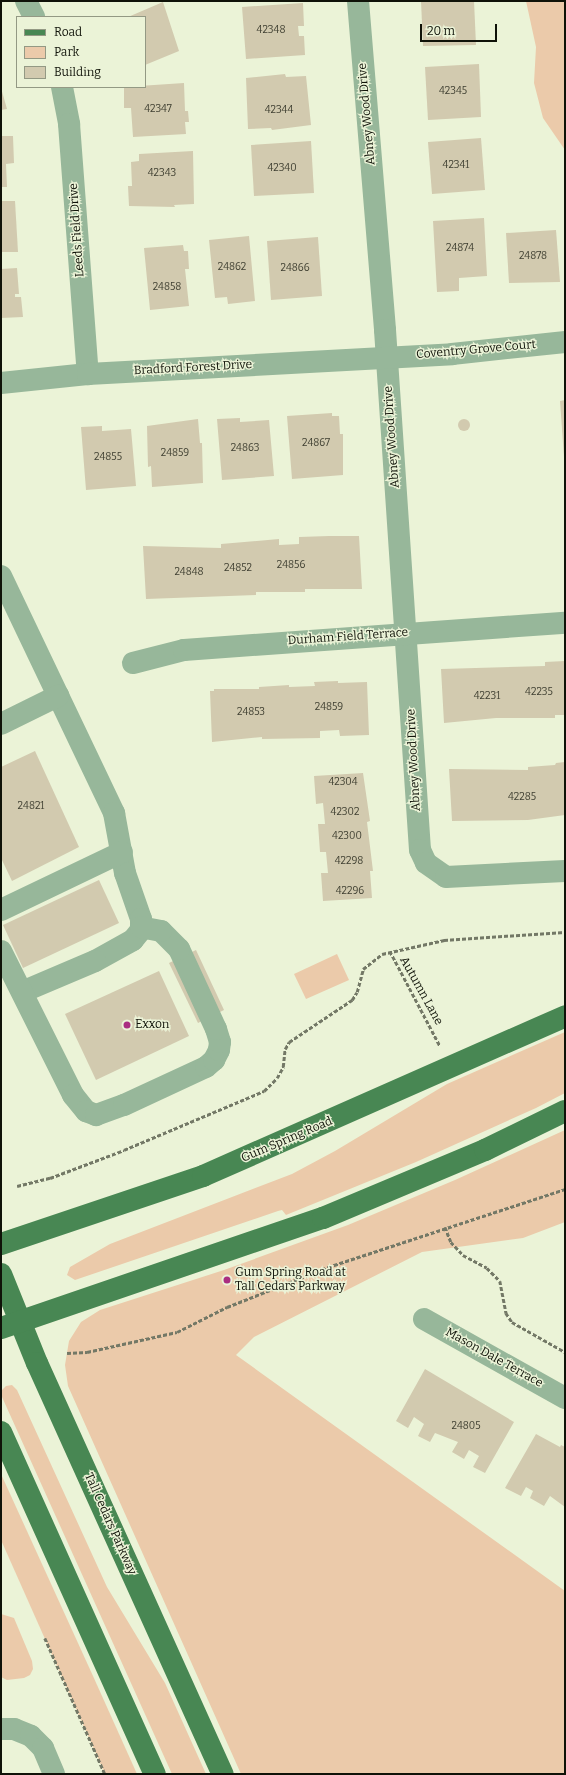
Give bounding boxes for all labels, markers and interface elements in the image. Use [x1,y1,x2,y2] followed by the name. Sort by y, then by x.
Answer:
[16,16,146,88] legend
[422,16,499,42] scale bar
[427,24,455,38] text: 20 m
[54,25,82,39] text: Road
[257,25,285,37] house number: 42348
[54,45,79,59] text: Park
[355,62,379,166] street label: Abney Wood Drive
[54,65,101,79] text: Building
[439,86,467,98] house number: 42345
[144,104,172,116] house number: 42347
[265,105,293,117] house number: 42344
[443,160,469,172] house number: 42341
[267,163,297,175] house number: 42340
[148,168,176,180] house number: 42343
[67,183,87,277] street label: Leeds Field Drive
[446,243,474,255] house number: 24874
[519,251,547,263] house number: 24878
[218,262,246,274] house number: 24862
[280,263,310,275] house number: 24866
[153,282,181,294] house number: 24858
[416,338,536,362] street label: Coventry Grove Court
[134,358,252,378] street label: Bradford Forest Drive
[381,386,403,488] street label: Abney Wood Drive
[302,438,330,450] house number: 24867
[231,443,259,455] house number: 24863
[161,448,189,460] house number: 24859
[94,452,122,464] house number: 24855
[277,560,305,572] house number: 24856
[224,563,252,575] house number: 24852
[174,567,204,579] house number: 24848
[287,626,409,648] street label: Durham Field Terrace
[525,687,553,699] house number: 42235
[474,691,500,703] house number: 42231
[315,702,343,714] house number: 24859
[237,707,265,719] house number: 24853
[404,709,424,811] street label: Abney Wood Drive
[328,777,358,789] house number: 42304
[508,792,536,804] house number: 42285
[18,801,44,813] house number: 24821
[331,807,359,819] house number: 42302
[332,831,362,843] house number: 42300
[335,856,363,868] house number: 42298
[336,886,364,898] house number: 42296
[396,954,446,1028] street label: Autumn Lane
[135,1018,169,1032] place label: Exxon
[122,1020,132,1030] marker: Exxon
[239,1114,335,1166] street label: Gum Spring Road
[235,1266,346,1294] place label: Gum Spring Road at Tall Cedars Parkway
[222,1275,232,1285] marker: Gum Spring Road at Tall Cedars Parkway
[443,1325,545,1391] street label: Mason Dale Terrace
[451,1421,481,1433] house number: 24805
[81,1471,139,1577] street label: Tall Cedars Parkway

